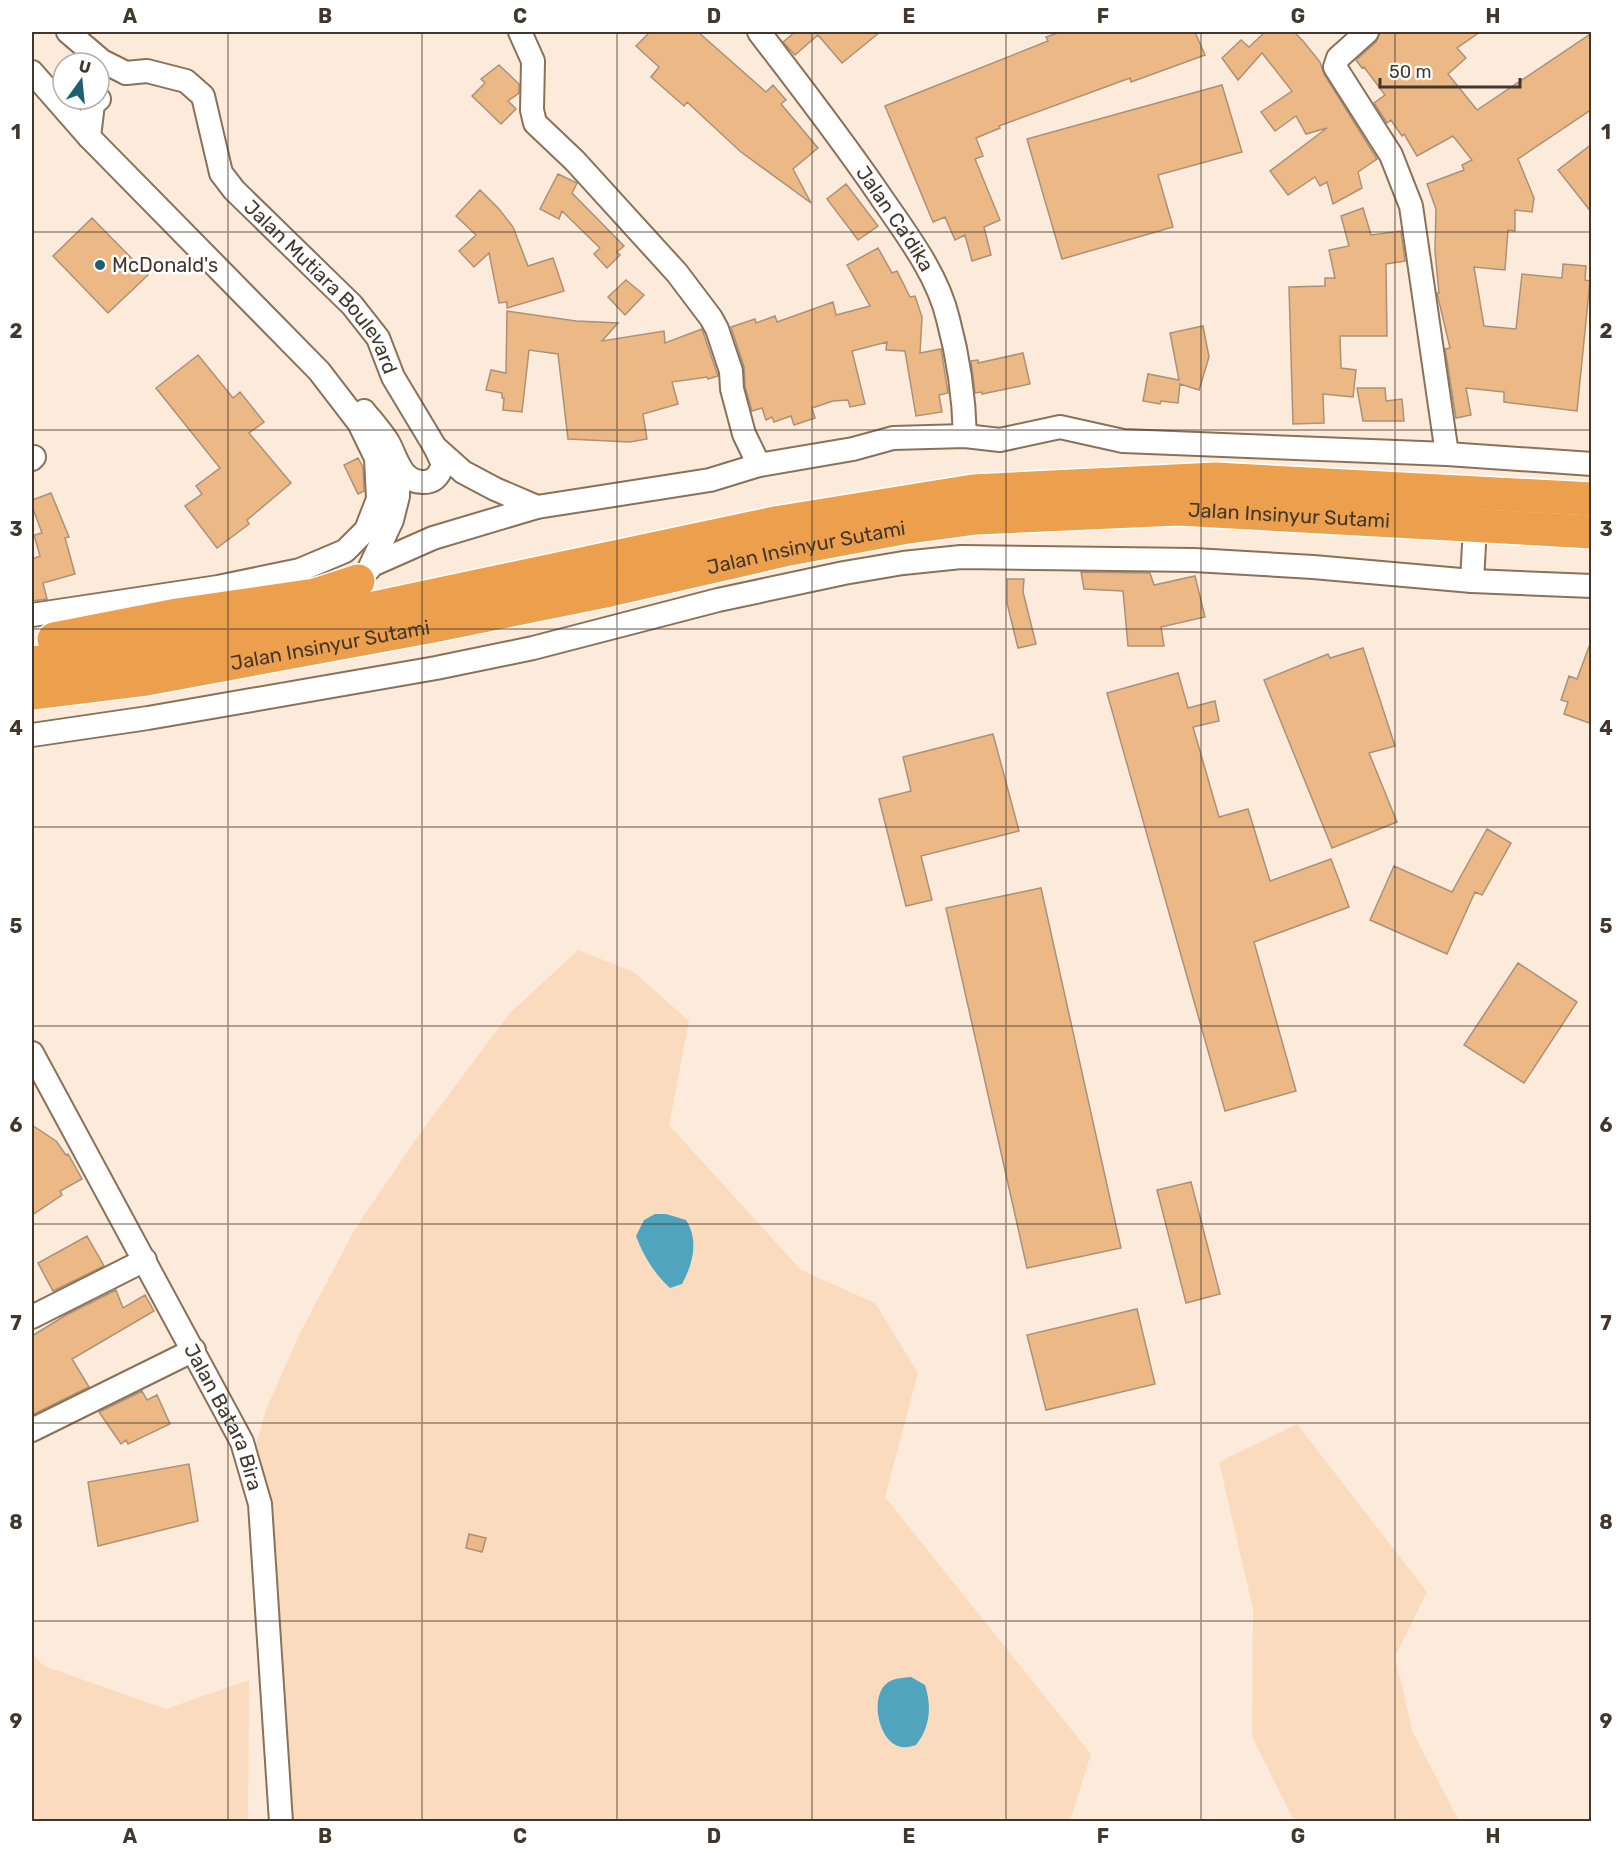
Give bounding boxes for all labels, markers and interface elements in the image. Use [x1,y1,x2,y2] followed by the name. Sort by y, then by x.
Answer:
[123,4,138,28] text: A
[318,4,332,28] text: B
[513,4,527,28] text: C
[707,4,721,28] text: D
[903,4,915,28] text: E
[1097,4,1109,28] text: F
[1291,4,1305,28] text: G
[1486,4,1500,28] text: H
[51,51,111,111] north arrow
[1380,51,1520,89] scale bar
[77,56,93,78] text: U
[1389,61,1432,83] text: 50 m
[11,120,21,144] text: 1
[1601,120,1611,144] text: 1
[851,161,939,276] street label: Jalan Ca'dika
[239,195,403,377] street label: Jalan Mutiara Boulevard
[112,253,218,277] place label: McDonald's
[93,258,107,272] marker: McDonald's
[10,319,23,343] text: 2
[1600,319,1613,343] text: 2
[1187,498,1391,533] street label: Jalan Insinyur Sutami
[704,516,907,579] street label: Jalan Insinyur Sutami
[9,517,23,541] text: 3
[1599,517,1613,541] text: 3
[228,615,432,675] street label: Jalan Insinyur Sutami
[9,716,23,740] text: 4
[1599,716,1613,740] text: 4
[10,914,23,938] text: 5
[1600,914,1613,938] text: 5
[9,1113,23,1137] text: 6
[1599,1113,1613,1137] text: 6
[10,1311,22,1335] text: 7
[1600,1311,1612,1335] text: 7
[179,1339,267,1493] street label: Jalan Batara Bira
[9,1510,23,1534] text: 8
[1599,1510,1613,1534] text: 8
[10,1709,23,1733] text: 9
[1600,1709,1613,1733] text: 9
[123,1824,138,1848] text: A
[318,1824,332,1848] text: B
[513,1824,527,1848] text: C
[707,1824,721,1848] text: D
[903,1824,915,1848] text: E
[1097,1824,1109,1848] text: F
[1291,1824,1305,1848] text: G
[1486,1824,1500,1848] text: H

